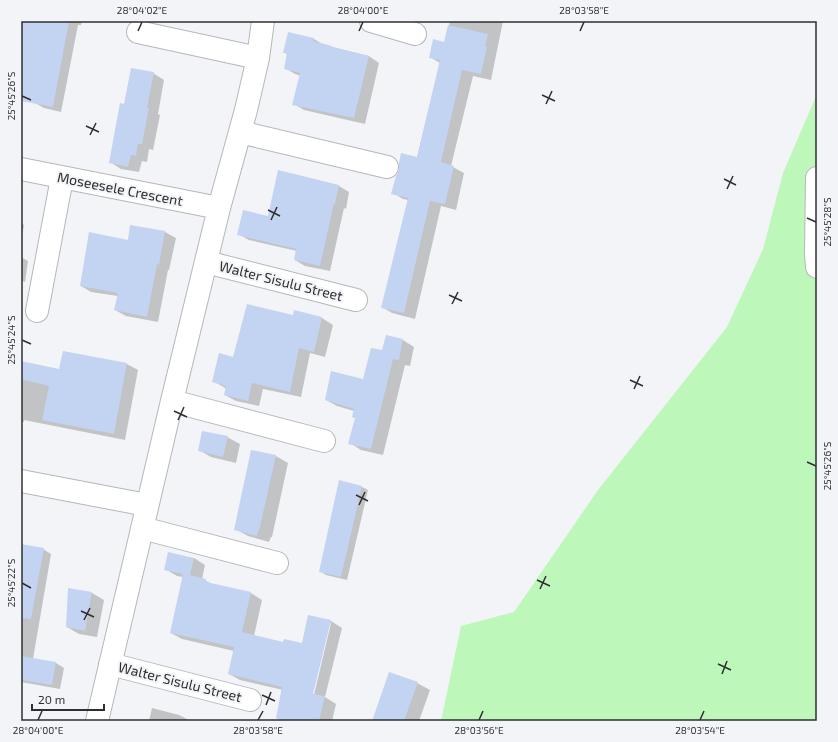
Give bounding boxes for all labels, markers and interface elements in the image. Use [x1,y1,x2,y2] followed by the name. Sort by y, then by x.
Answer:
[117,4,168,16] text: 28°04'02"E
[338,4,389,16] text: 28°04'00"E
[559,4,609,16] text: 28°03'58"E
[5,71,17,120] text: 25°45'26"S
[56,168,184,209] street label: Moseesele Crescent
[821,197,833,247] text: 25°45'28"S
[218,257,345,304] street label: Walter Sisulu Street
[5,315,17,365] text: 25°45'24"S
[821,441,833,490] text: 25°45'26"S
[5,558,17,607] text: 25°45'22"S
[117,658,244,705] street label: Walter Sisulu Street
[32,686,104,712] scale bar
[38,692,65,706] text: 20 m
[13,724,64,736] text: 28°04'00"E
[233,724,283,736] text: 28°03'58"E
[454,724,504,736] text: 28°03'56"E
[675,724,725,736] text: 28°03'54"E

